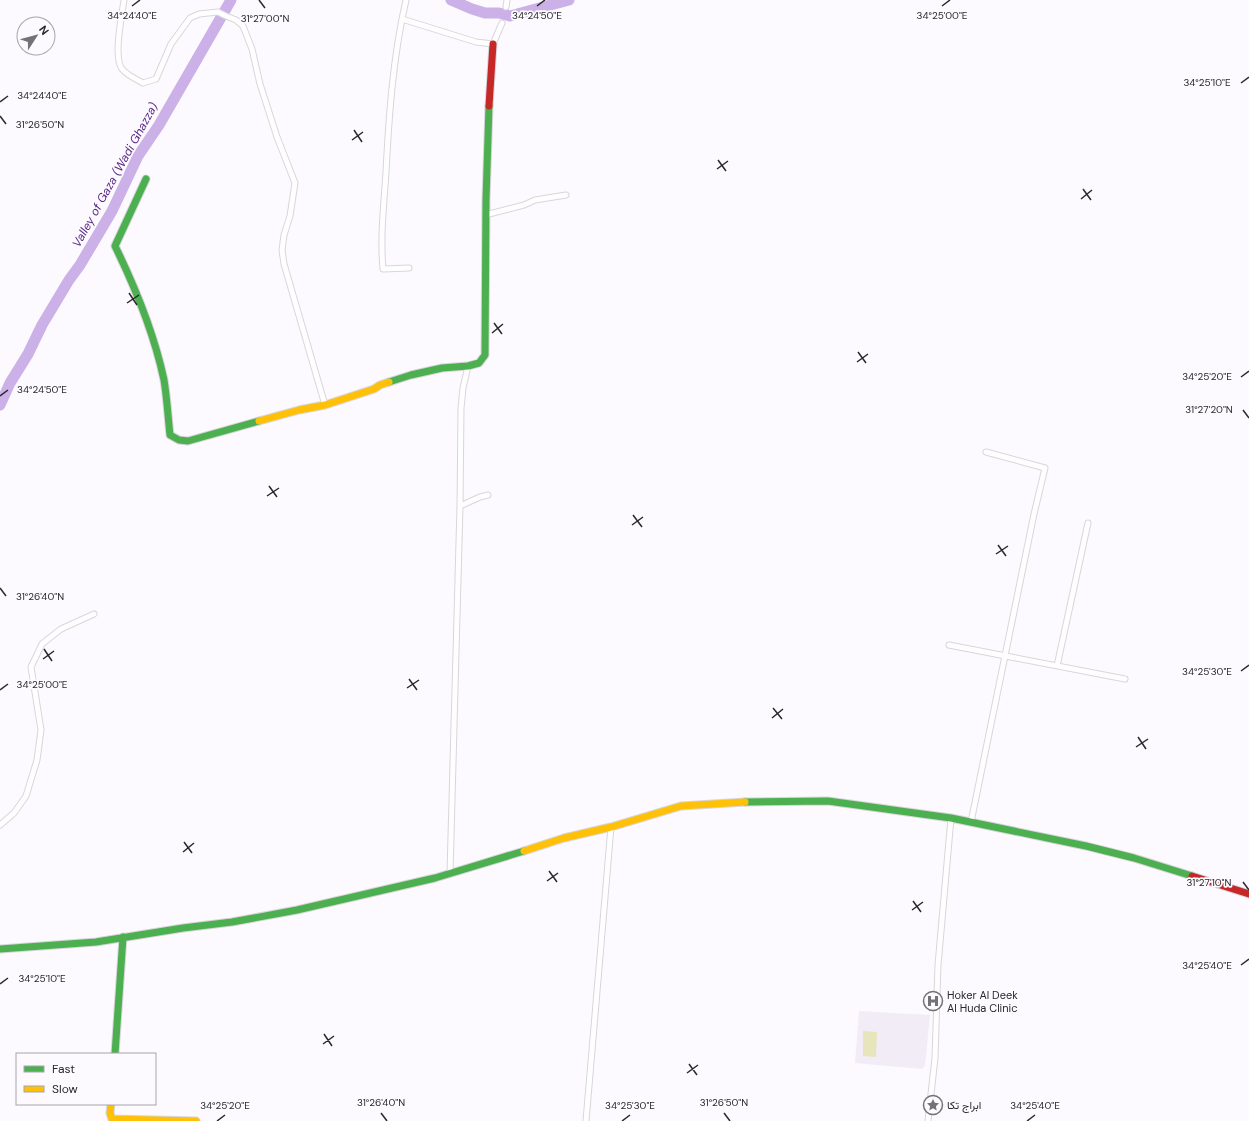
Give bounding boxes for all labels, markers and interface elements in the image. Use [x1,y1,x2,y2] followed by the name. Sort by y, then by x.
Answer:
[107,9,157,22] text: 34°24'40"E
[512,9,562,22] text: 34°24'50"E
[917,9,968,22] text: 34°25'00"E
[241,12,289,25] text: 31°27'00"N
[16,16,56,56] north arrow
[36,23,52,37] text: N
[1183,76,1231,89] text: 34°25'10"E
[17,89,67,102] text: 34°24'40"E
[68,99,162,250] water label: Valley of Gaza (Wadi Ghazza)
[16,118,64,131] text: 31°26'50"N
[1182,370,1232,383] text: 34°25'20"E
[17,383,67,396] text: 34°24'50"E
[1185,403,1233,416] text: 31°27'20"N
[16,590,64,603] text: 31°26'40"N
[1182,665,1232,678] text: 34°25'30"E
[17,678,68,691] text: 34°25'00"E
[1187,876,1232,889] text: 31°27'10"N
[1182,959,1232,972] text: 34°25'40"E
[18,972,66,985] text: 34°25'10"E
[947,988,1018,1015] place label: Hoker Al Deek Al Huda Clinic
[922,990,944,1012] hospital icon: Hoker Al Deek Al Huda Clinic
[16,1053,156,1105] legend
[52,1061,75,1077] text: Fast
[52,1081,78,1097] text: Slow
[922,1094,944,1116] place icon: ابراج تكا
[357,1096,405,1109] text: 31°26'40"N
[700,1096,748,1109] text: 31°26'50"N
[947,1098,981,1113] place label: ابراج تكا
[200,1099,250,1112] text: 34°25'20"E
[605,1099,655,1112] text: 34°25'30"E
[1010,1099,1060,1112] text: 34°25'40"E

